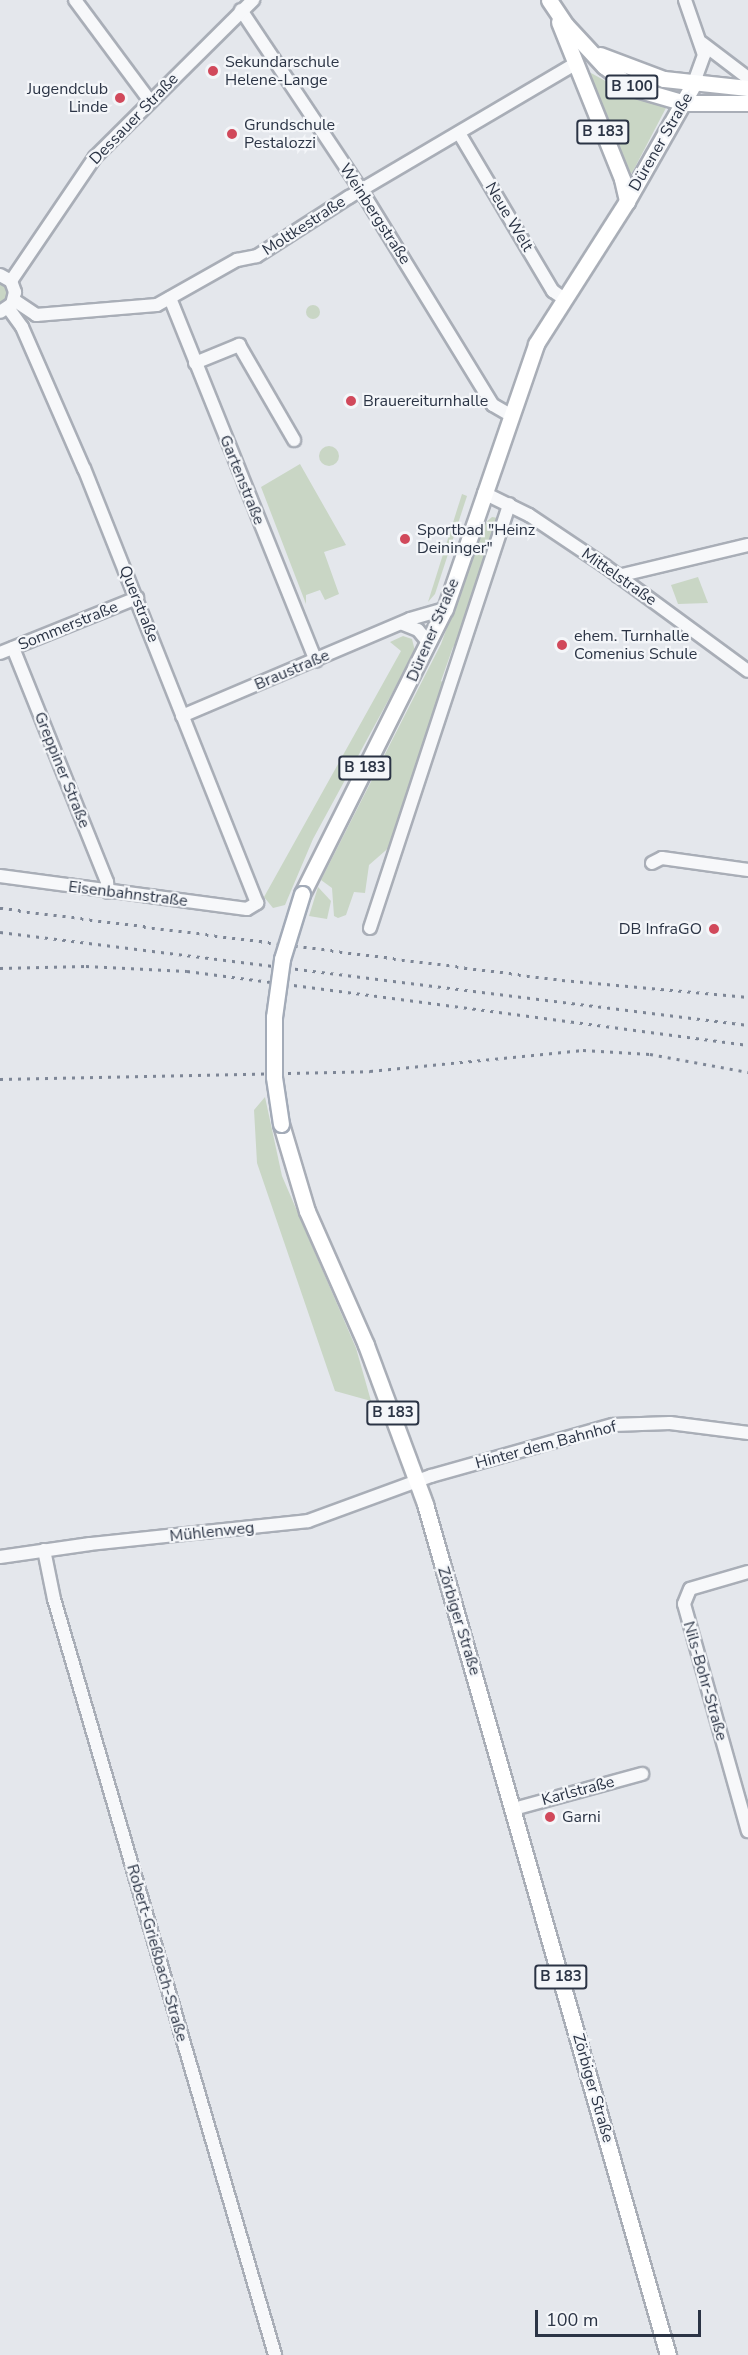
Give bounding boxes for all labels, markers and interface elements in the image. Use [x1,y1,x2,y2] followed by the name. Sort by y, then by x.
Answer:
[225,52,339,90] place label: Sekundarschule Helene-Lange
[206,64,220,78] marker: Sekundarschule Helene-Lange
[86,69,182,169] street label: Dessauer Straße
[605,75,659,99] road number: B 100
[27,79,108,117] place label: Jugendclub Linde
[625,89,697,195] street label: Dürener Straße
[113,91,127,105] marker: Jugendclub Linde
[244,115,335,153] place label: Grundschule Pestalozzi
[576,120,630,144] road number: B 183
[225,127,239,141] marker: Grundschule Pestalozzi
[335,160,415,268] street label: Weinbergstraße
[481,179,537,255] street label: Neue Welt
[259,192,349,260] street label: Moltkestraße
[363,391,488,411] place label: Brauereiturnhalle
[344,394,358,408] marker: Brauereiturnhalle
[215,432,269,528] street label: Gartenstraße
[417,520,535,558] place label: Sportbad "Heinz Deininger"
[398,532,412,546] marker: Sportbad "Heinz Deininger"
[578,544,660,610] street label: Mittelstraße
[115,563,163,645] street label: Querstraße
[403,575,463,685] street label: Dürener Straße
[15,597,121,655] street label: Sommerstraße
[574,626,697,664] place label: ehem. Turnhalle Comenius Schule
[555,638,569,652] marker: ehem. Turnhalle Comenius Schule
[252,646,332,694] street label: Braustraße
[30,709,94,831] street label: Greppiner Straße
[338,756,392,780] road number: B 183
[67,877,189,911] street label: Eisenbahnstraße
[619,919,702,939] place label: DB InfraGO
[707,922,721,936] marker: DB InfraGO
[366,1401,420,1425] road number: B 183
[473,1417,619,1473] street label: Hinter dem Bahnhof
[169,1518,255,1546] street label: Mühlenweg
[433,1564,485,1678] street label: Zörbiger Straße
[679,1619,731,1743] street label: Nils-Bohr-Straße
[540,1772,616,1810] street label: Karlstraße
[562,1807,601,1827] place label: Garni
[543,1810,557,1824] marker: Garni
[122,1862,192,2044] street label: Robert-Grießbach-Straße
[534,1965,588,1989] road number: B 183
[568,2031,618,2145] street label: Zörbiger Straße
[538,2298,704,2336] scale bar
[546,2308,598,2332] text: 100 m

